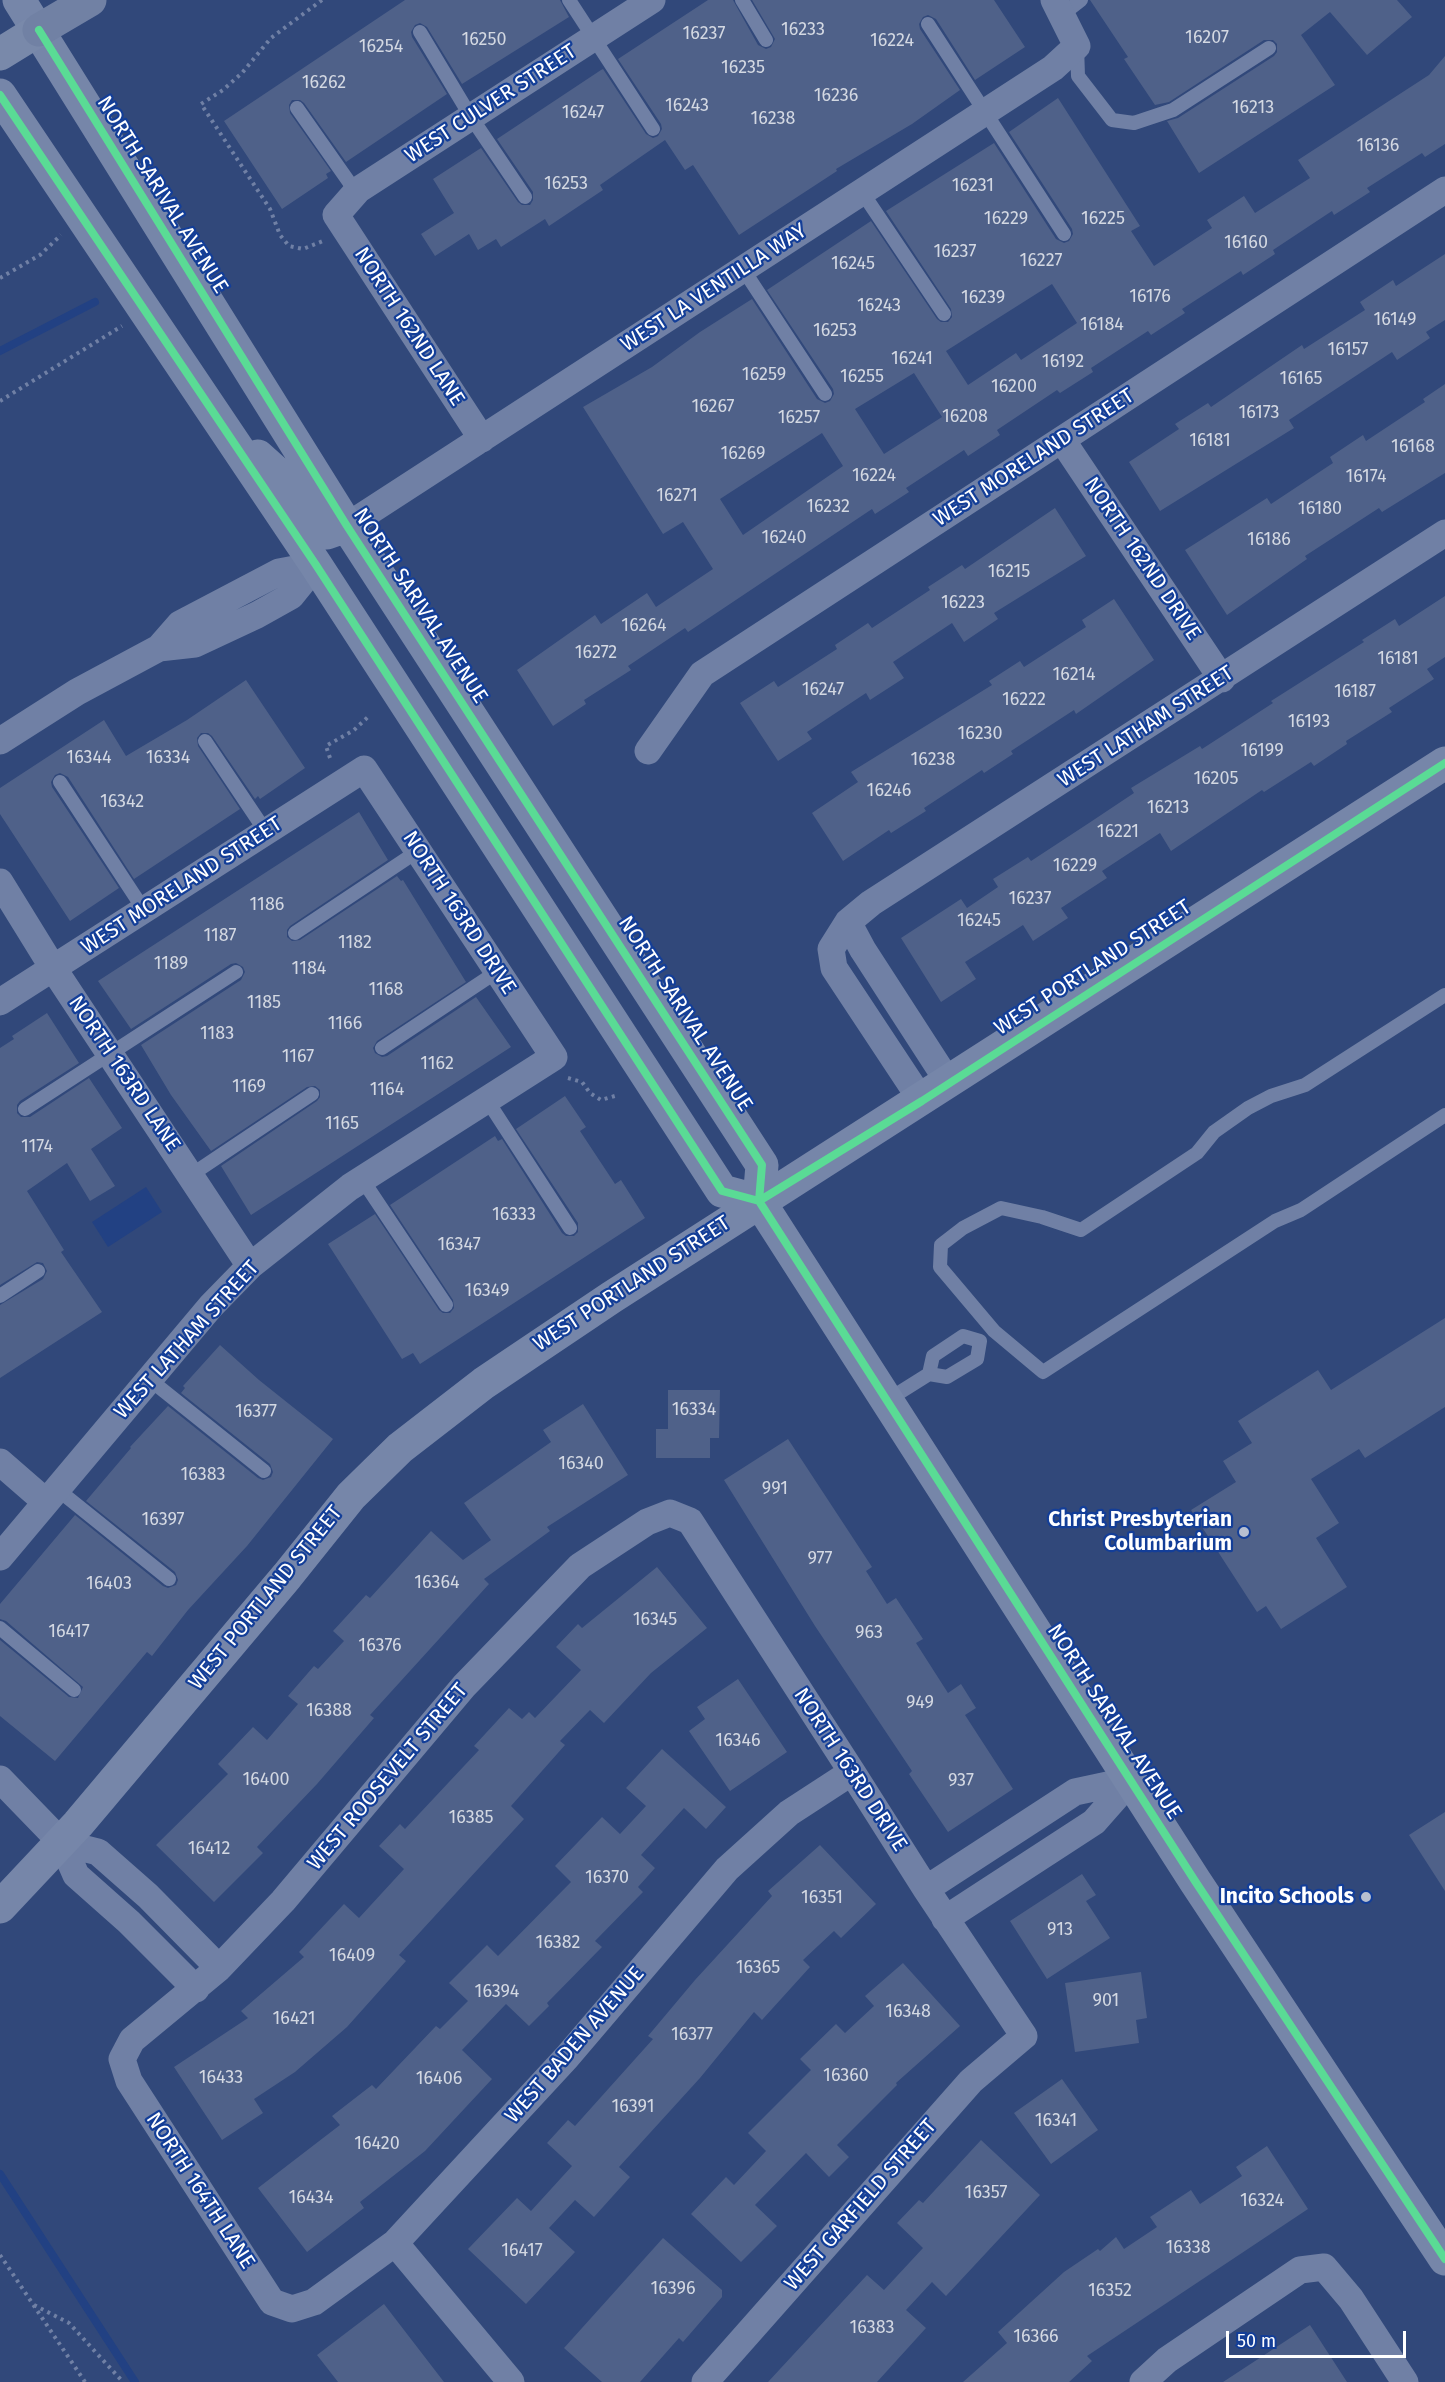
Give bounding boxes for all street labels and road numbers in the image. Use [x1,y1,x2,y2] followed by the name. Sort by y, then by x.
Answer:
[401,39,581,169] street label: WEST CULVER STREET
[91,92,233,298] street label: NORTH SARIVAL AVENUE
[616,218,812,358] street label: WEST LA VENTILLA WAY
[348,243,470,411] street label: NORTH 162ND LANE
[929,384,1139,532] street label: WEST MORELAND STREET
[1078,473,1206,645] street label: NORTH 162ND DRIVE
[347,504,493,708] street label: NORTH SARIVAL AVENUE
[1054,661,1238,793] street label: WEST LATHAM STREET
[77,812,287,960] street label: WEST MORELAND STREET
[397,827,521,999] street label: NORTH 163RD DRIVE
[990,895,1196,1041] street label: WEST PORTLAND STREET
[612,912,758,1116] street label: NORTH SARIVAL AVENUE
[63,991,185,1157] street label: NORTH 163RD LANE
[529,1211,735,1357] street label: WEST PORTLAND STREET
[109,1256,265,1424] street label: WEST LATHAM STREET
[184,1501,348,1695] street label: WEST PORTLAND STREET
[1041,1620,1187,1824] street label: NORTH SARIVAL AVENUE
[303,1679,473,1875] street label: WEST ROOSEVELT STREET
[788,1684,912,1856] street label: NORTH 163RD DRIVE
[500,1962,650,2128] street label: WEST BADEN AVENUE
[140,2108,260,2274] street label: NORTH 164TH LANE
[780,2114,942,2296] street label: WEST GARFIELD STREET

